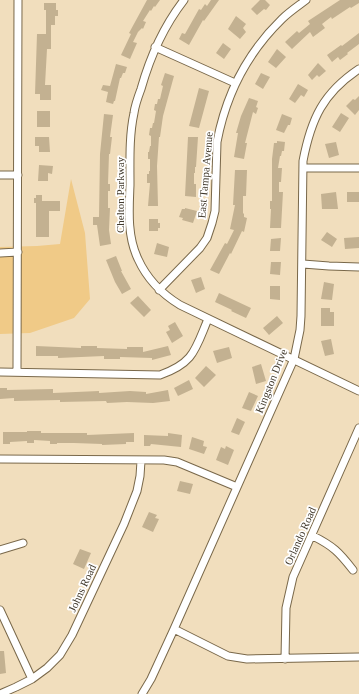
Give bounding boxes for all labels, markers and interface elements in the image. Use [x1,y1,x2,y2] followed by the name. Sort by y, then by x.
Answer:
[195,131,215,219] street label: East Tampa Avenue
[114,156,126,233] street label: Chelton Parkway
[253,347,289,415] street label: Kingston Drive
[282,505,318,567] street label: Orlando Road
[66,562,98,614] street label: Johns Road

